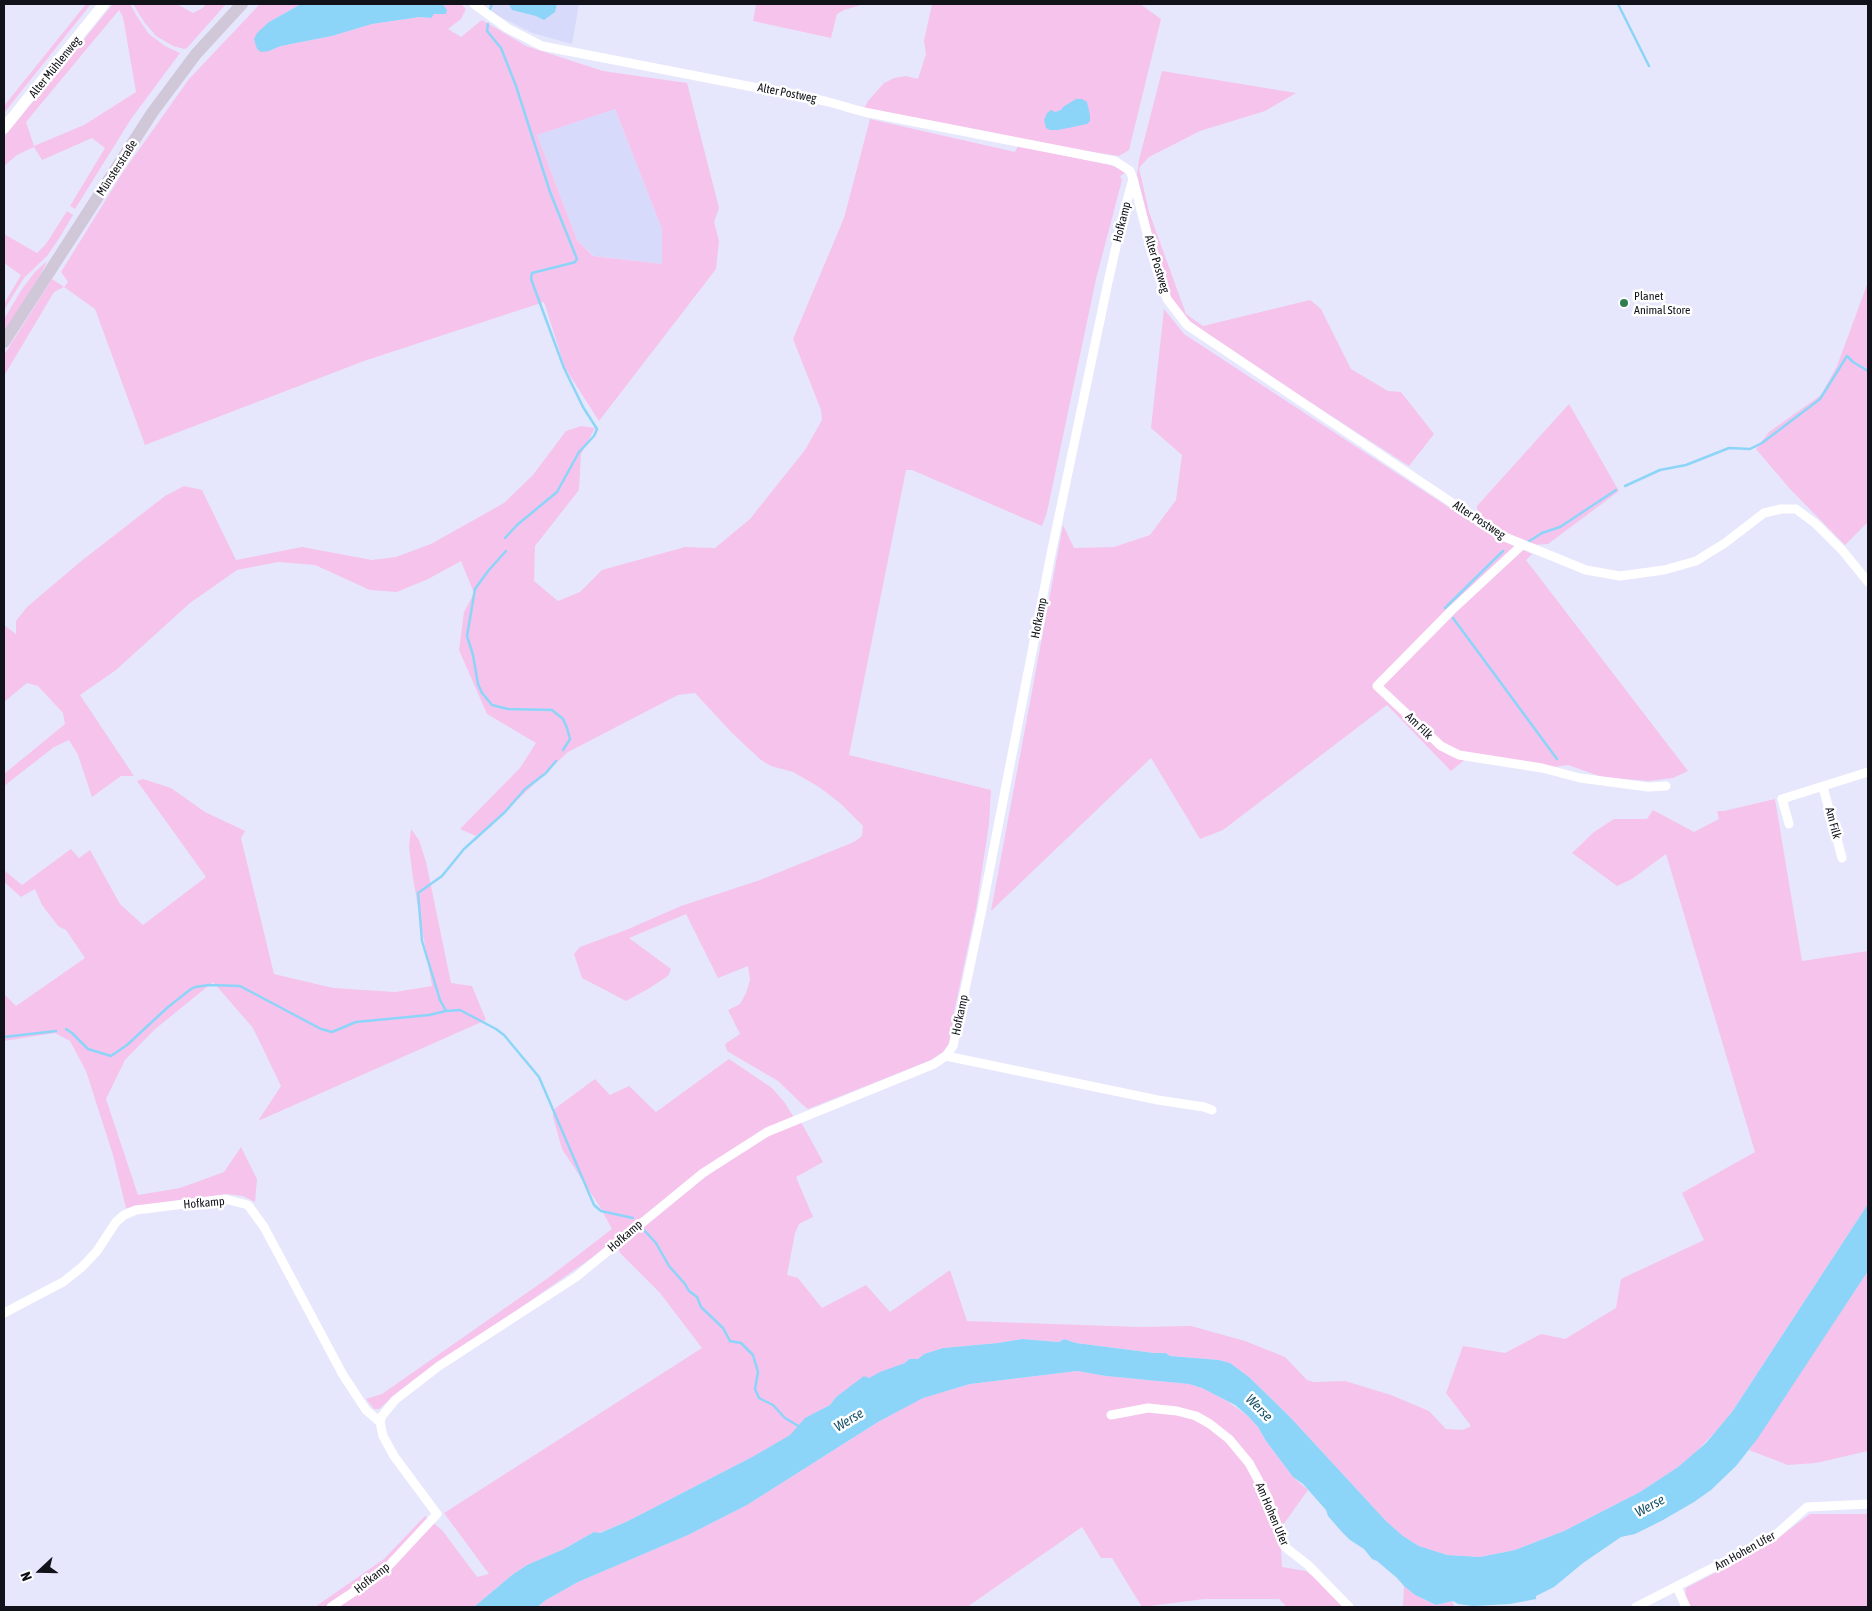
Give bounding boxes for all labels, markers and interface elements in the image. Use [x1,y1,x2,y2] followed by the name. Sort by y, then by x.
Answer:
[26,33,84,101] street label: Alter Mühlenweg
[756,80,818,106] street label: Alter Postweg
[94,137,140,199] street label: Münsterstraße
[1110,200,1134,244] street label: Hofkamp
[1141,233,1173,295] street label: Alter Postweg
[1634,289,1691,317] place label: Planet Animal Store
[1618,297,1630,309] marker: Planet Animal Store
[1450,498,1508,542] street label: Alter Postweg
[1028,596,1050,640] street label: Hofkamp
[1402,710,1436,742] street label: Am Filk
[1822,806,1844,840] street label: Am Filk
[949,993,971,1037] street label: Hofkamp
[183,1194,225,1212] street label: Hofkamp
[605,1217,645,1255] street label: Hofkamp
[1242,1391,1276,1425] water label: Werse
[831,1405,867,1435] water label: Werse
[1252,1480,1292,1548] street label: Am Hohen Ufer
[1632,1491,1668,1521] water label: Werse
[1712,1528,1778,1574] street label: Am Hohen Ufer
[15,1546,65,1596] north arrow
[351,1560,393,1596] street label: Hofkamp
[17,1570,35,1583] text: N

